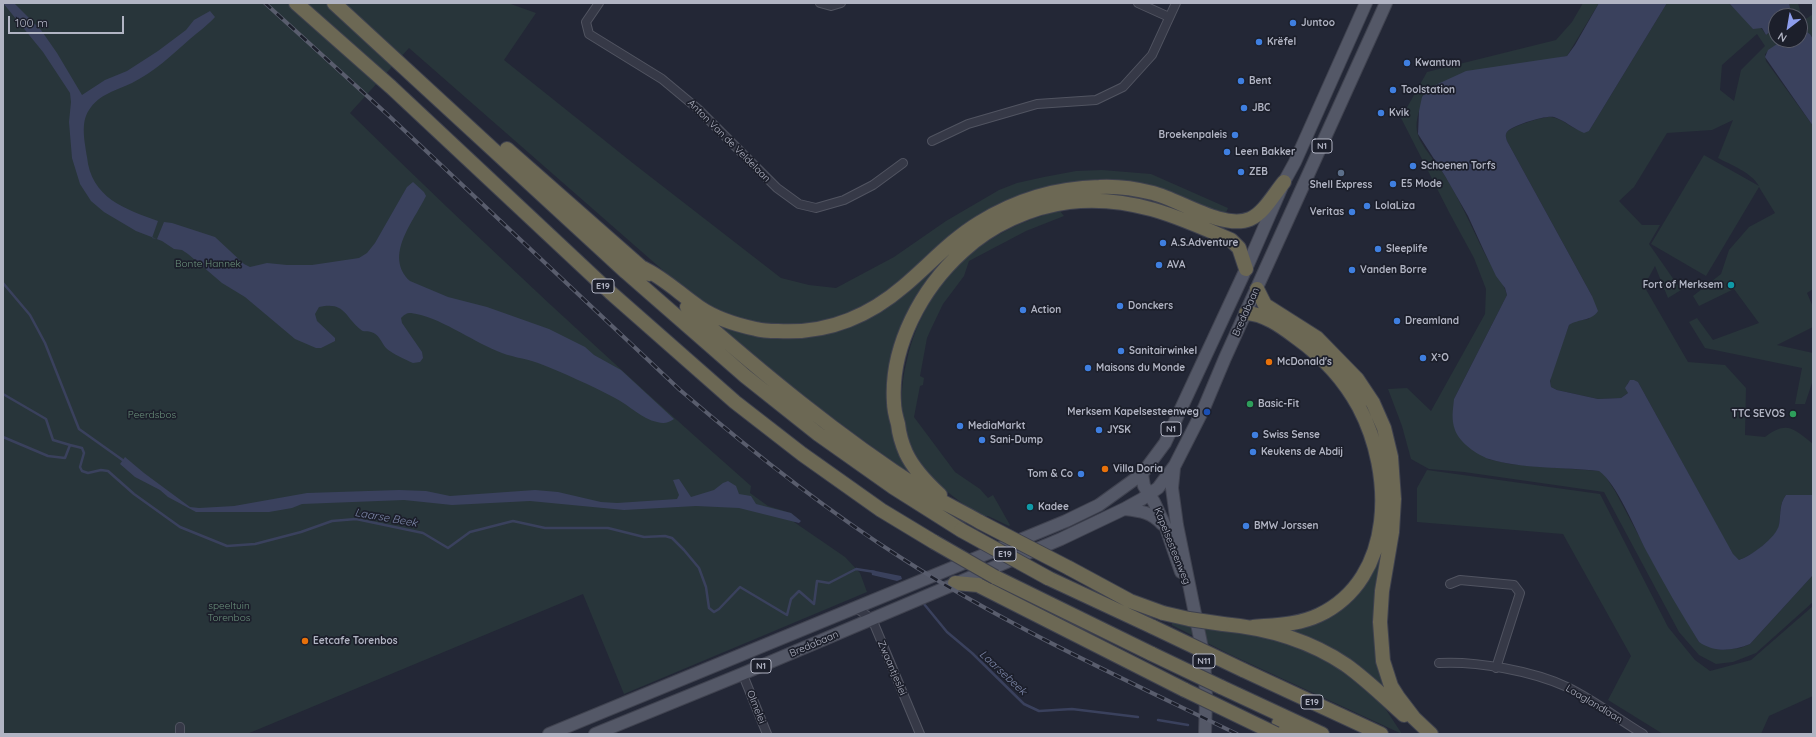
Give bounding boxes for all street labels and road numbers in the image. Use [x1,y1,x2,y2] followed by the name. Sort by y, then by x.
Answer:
[685,97,773,185] street label: Anton Van de Veldelaan
[1312,139,1332,153] road number: N1
[592,279,614,293] road number: E19
[1230,286,1262,338] street label: Bredabaan
[1161,422,1181,436] road number: N1
[1151,506,1193,586] street label: Kapelsesteenweg
[994,547,1016,561] road number: E19
[788,628,840,660] street label: Bredabaan
[875,639,909,697] street label: Zwaantjeslei
[1193,654,1215,668] road number: N11
[751,659,771,673] road number: N1
[1563,682,1625,726] street label: Laaglandlaan
[744,689,768,725] street label: Olmelei
[1301,695,1323,709] road number: E19

